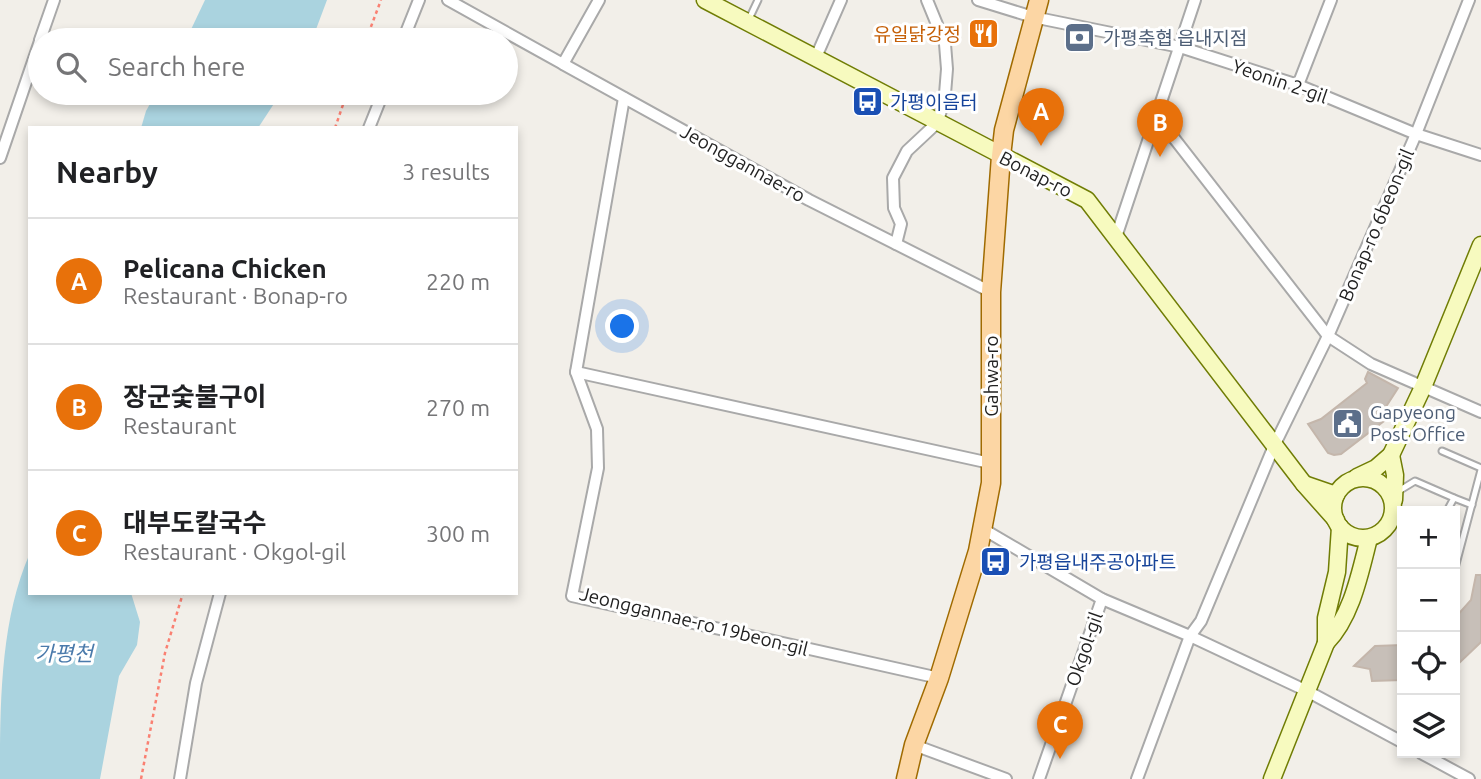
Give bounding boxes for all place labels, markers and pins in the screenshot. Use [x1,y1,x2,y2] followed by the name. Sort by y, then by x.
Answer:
[967,17,1001,51] restaurant icon: 유일닭강정
[1063,21,1097,55] bank icon: 가평축협 읍내지점
[874,23,961,45] place label: 유일닭강정
[1103,27,1247,49] place label: 가평축협 읍내지점
[850,85,884,119] bus stop icon: 가평이음터
[1018,88,1064,146] pin: A
[890,91,977,113] place label: 가평이음터
[1137,99,1183,157] pin: B
[1370,401,1465,445] place label: Gapyeong Post Office
[1330,406,1364,440] public building icon: Gapyeong Post Office
[979,545,1013,579] bus stop icon: 가평읍내주공아파트
[1019,551,1176,573] place label: 가평읍내주공아파트
[1037,701,1083,759] pin: C

